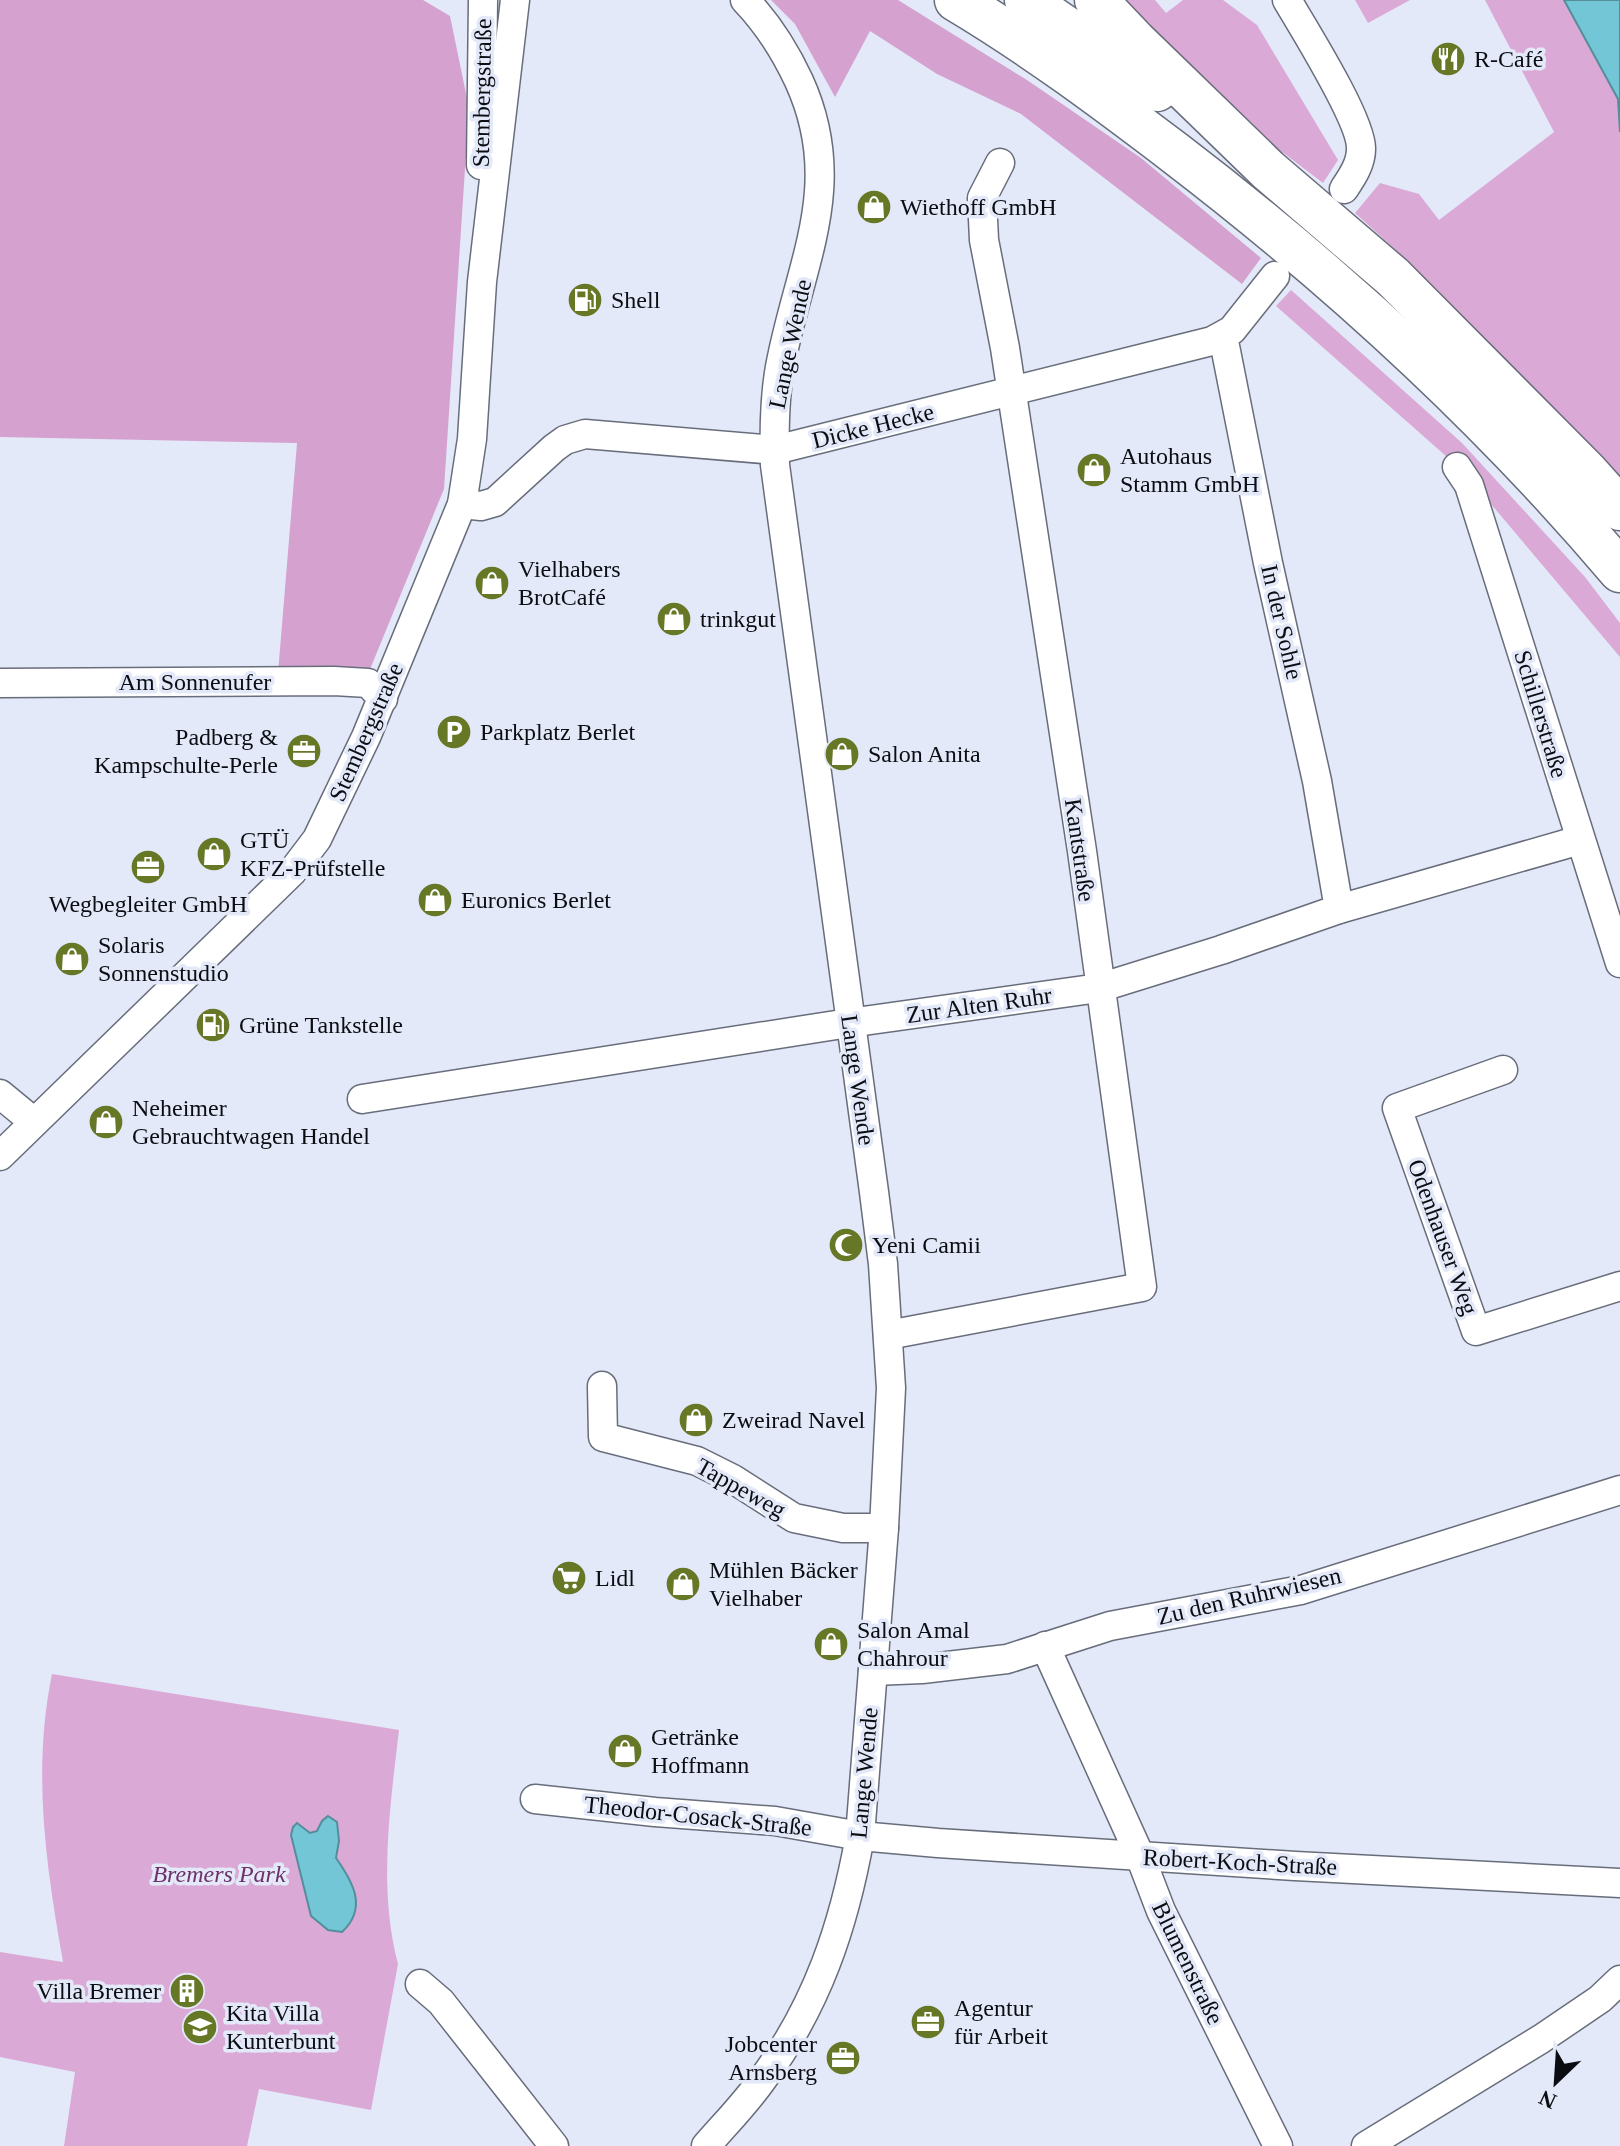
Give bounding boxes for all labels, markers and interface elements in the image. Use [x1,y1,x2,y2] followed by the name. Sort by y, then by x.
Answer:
[468,18,496,168] street label: Stembergstraße
[1429,40,1467,78] restaurant icon: R-Café
[1474,46,1543,72] place label: R-Café
[855,188,893,226] shop icon: Wiethoff GmbH
[900,194,1057,220] place label: Wiethoff GmbH
[764,277,816,411] street label: Lange Wende
[566,281,604,319] fuel station icon: Shell
[611,287,661,313] place label: Shell
[809,398,937,454] street label: Dicke Hecke
[1120,443,1259,497] place label: Autohaus Stamm GmbH
[1075,451,1113,489] shop icon: Autohaus Stamm GmbH
[518,556,621,610] place label: Vielhabers BrotCafé
[1256,562,1308,682] street label: In der Sohle
[473,564,511,602] shop icon: Vielhabers BrotCafé
[655,600,693,638] shop icon: trinkgut
[700,606,776,632] place label: trinkgut
[1509,647,1573,781] street label: Schillerstraße
[324,659,408,805] street label: Stembergstraße
[119,669,271,695] street label: Am Sonnenufer
[435,713,473,751] parking icon: Parkplatz Berlet
[480,719,636,745] place label: Parkplatz Berlet
[94,724,278,778] place label: Padberg & Kampschulte-Perle
[285,732,323,770] office icon: Padberg & Kampschulte-Perle
[823,735,861,773] shop icon: Salon Anita
[868,741,981,767] place label: Salon Anita
[1060,797,1100,903] street label: Kantstraße
[240,827,385,881] place label: GTÜ KFZ-Prüfstelle
[195,835,233,873] shop icon: GTÜ KFZ-Prüfstelle
[129,848,167,886] office icon: Wegbegleiter GmbH
[416,881,454,919] shop icon: Euronics Berlet
[461,887,611,913] place label: Euronics Berlet
[49,891,247,917] place label: Wegbegleiter GmbH
[98,932,229,986] place label: Solaris Sonnenstudio
[53,940,91,978] shop icon: Solaris Sonnenstudio
[905,982,1053,1028] street label: Zur Alten Ruhr
[194,1006,232,1044] fuel station icon: Grüne Tankstelle
[239,1012,403,1038] place label: Grüne Tankstelle
[836,1013,880,1147] street label: Lange Wende
[132,1095,370,1149] place label: Neheimer Gebrauchtwagen Handel
[87,1103,125,1141] shop icon: Neheimer Gebrauchtwagen Handel
[1403,1156,1483,1318] street label: Odenhauser Weg
[827,1226,865,1264] mosque icon: Yeni Camii
[872,1232,981,1258] place label: Yeni Camii
[677,1401,715,1439] shop icon: Zweirad Navel
[722,1407,866,1433] place label: Zweirad Navel
[692,1453,790,1523] street label: Tappeweg
[709,1557,858,1611] place label: Mühlen Bäcker Vielhaber
[550,1559,588,1597] supermarket icon: Lidl
[1155,1562,1343,1630] street label: Zu den Ruhrwiesen
[595,1565,635,1591] place label: Lidl
[664,1565,702,1603] shop icon: Mühlen Bäcker Vielhaber
[857,1617,970,1671] place label: Salon Amal Chahrour
[812,1625,850,1663] shop icon: Salon Amal Chahrour
[845,1706,883,1840] street label: Lange Wende
[651,1724,749,1778] place label: Getränke Hoffmann
[606,1732,644,1770] shop icon: Getränke Hoffmann
[583,1791,813,1841] street label: Theodor-Cosack-Straße
[1142,1844,1338,1880] street label: Robert-Koch-Straße
[152,1861,286,1887] park label: Bremers Park
[1147,1897,1229,2029] street label: Blumenstraße
[168,1972,206,2010] building icon: Villa Bremer
[36,1978,161,2004] place label: Villa Bremer
[954,1995,1048,2049] place label: Agentur für Arbeit
[226,2000,336,2054] place label: Kita Villa Kunterbunt
[909,2003,947,2041] office icon: Agentur für Arbeit
[181,2008,219,2046] school or university icon: Kita Villa Kunterbunt
[725,2031,817,2085] place label: Jobcenter Arnsberg
[824,2039,862,2077] office icon: Jobcenter Arnsberg
[1516,2042,1596,2122] north arrow
[1535,2085,1560,2114] text: N

